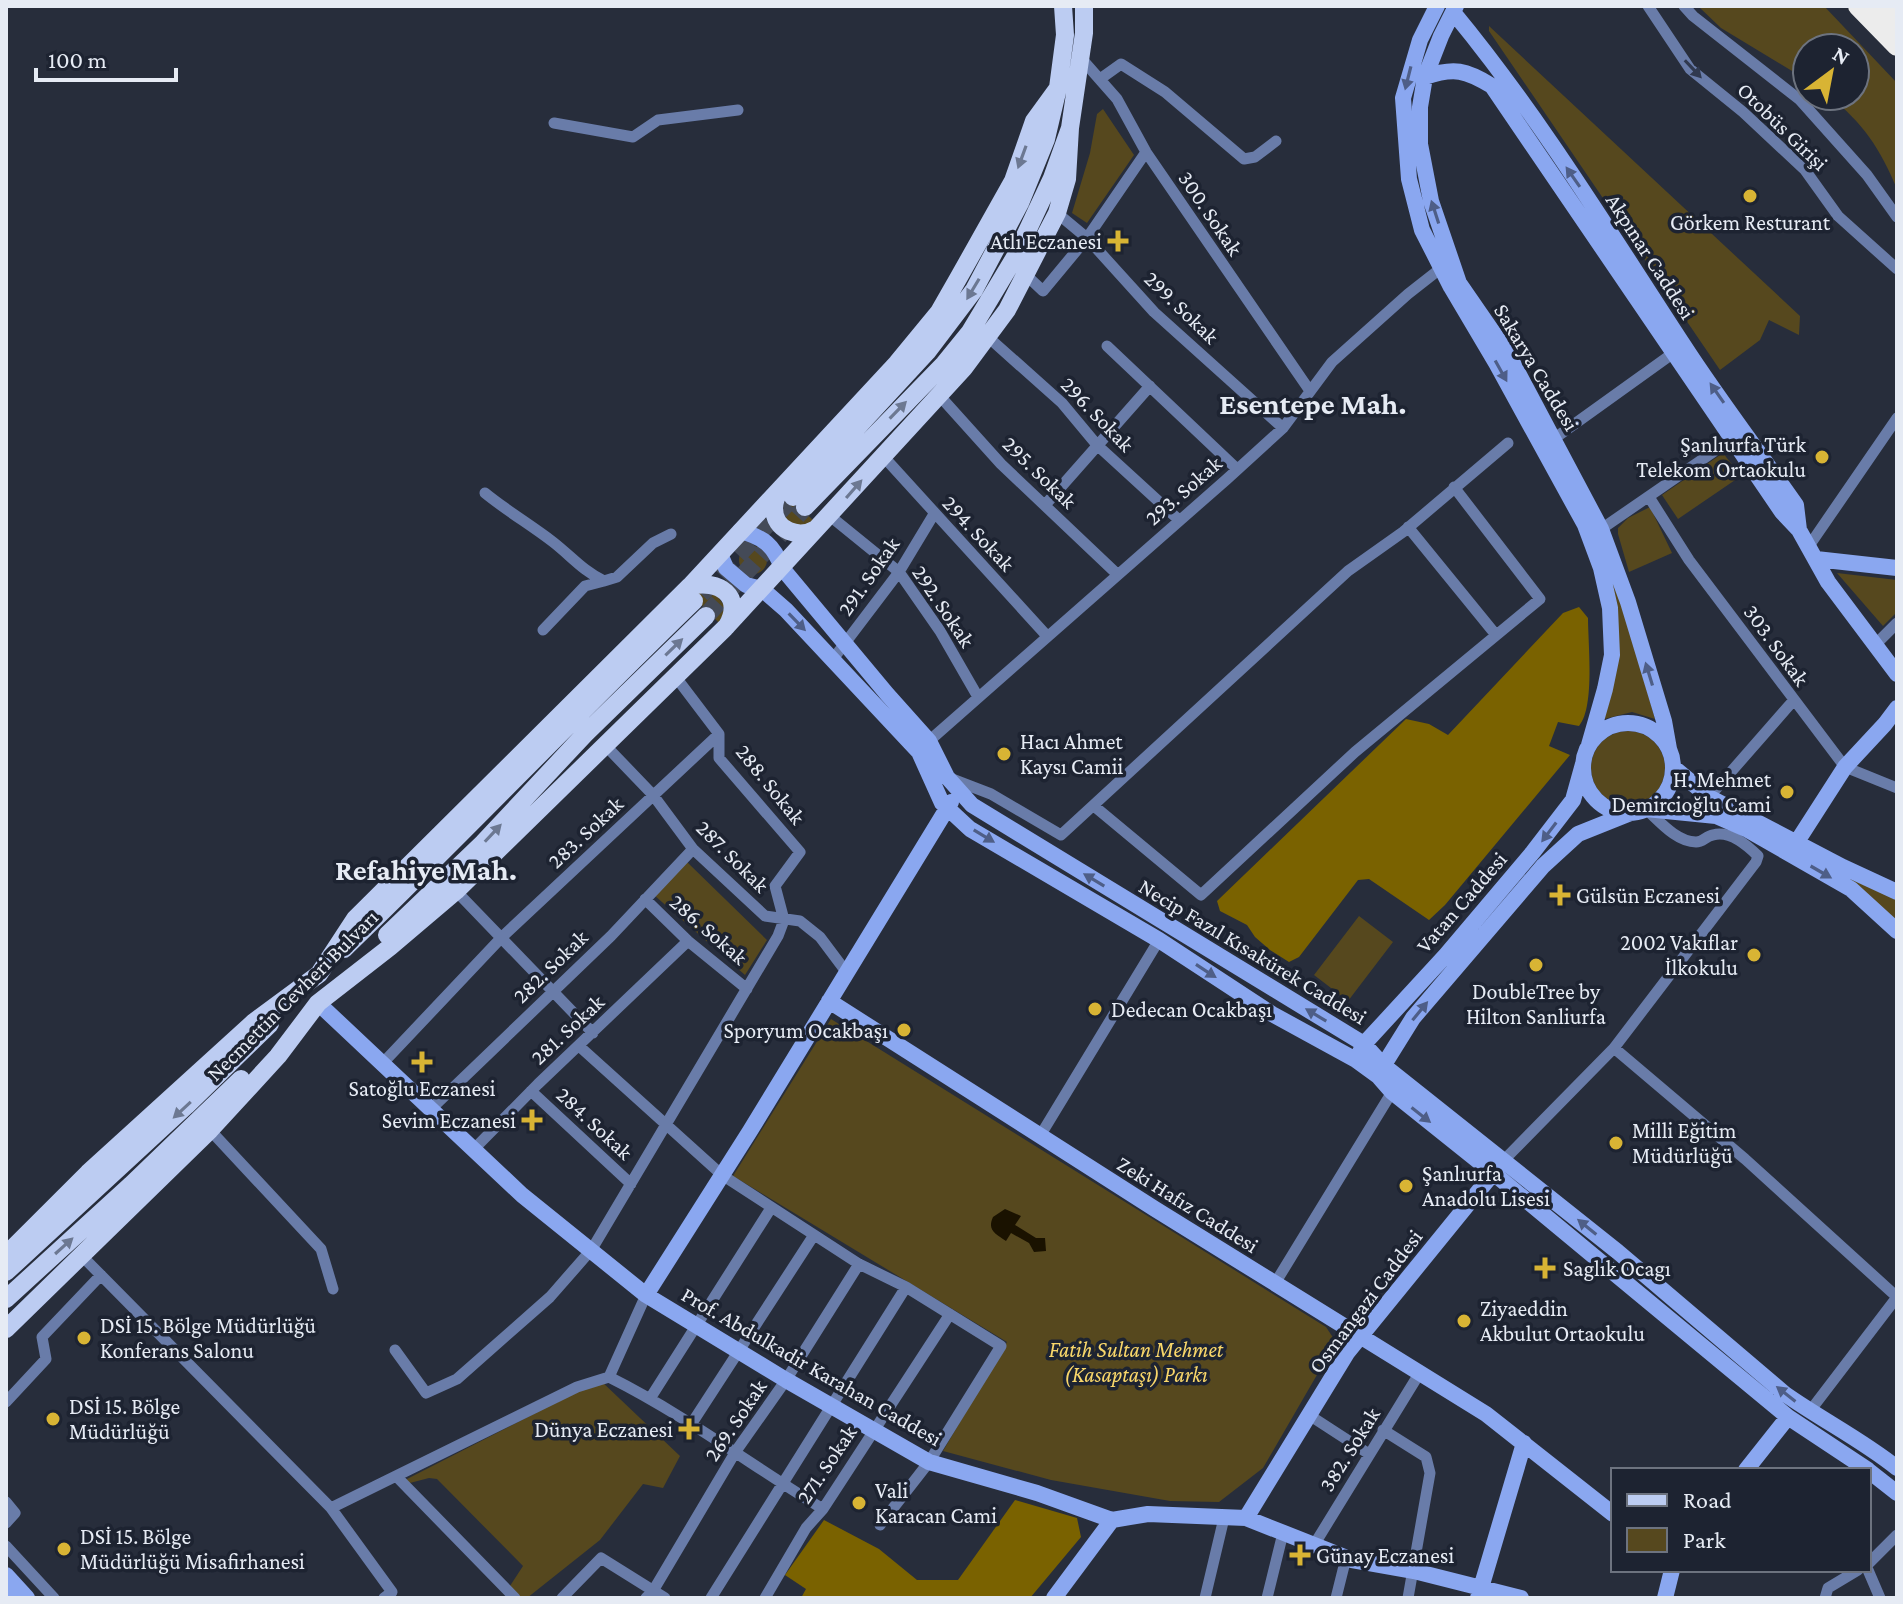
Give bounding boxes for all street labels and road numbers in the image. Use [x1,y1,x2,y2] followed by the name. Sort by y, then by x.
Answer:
[1732,77,1833,176] street label: Otobüs Girişi
[1173,166,1248,261] street label: 300. Sokak
[1601,189,1701,324] street label: Akpınar Caddesi
[1139,266,1224,349] street label: 299. Sokak
[1489,299,1584,435] street label: Sakarya Caddesi
[1056,372,1140,457] street label: 296. Sokak
[997,431,1082,514] street label: 295. Sokak
[1140,450,1227,530] street label: 293. Sokak
[937,490,1020,577] street label: 294. Sokak
[832,532,905,620] street label: 291. Sokak
[907,561,980,652] street label: 292. Sokak
[1739,600,1815,691] street label: 303. Sokak
[731,739,811,830] street label: 288. Sokak
[543,791,628,873] street label: 283. Sokak
[691,815,774,898] street label: 287. Sokak
[1411,847,1512,958] street label: Vatan Caddesi
[1134,873,1371,1030] street label: Necip Fazıl Kısakürek Caddesi
[665,889,753,970] street label: 286. Sokak
[202,904,383,1086] street label: Necmettin Cevheri Bulvarı
[508,924,593,1008] street label: 282. Sokak
[526,989,610,1070] street label: 281. Sokak
[551,1082,638,1165] street label: 284. Sokak
[1112,1151,1263,1258] street label: Zeki Hafız Caddesi
[1303,1224,1428,1378] street label: Osmangazi Caddesi
[677,1282,946,1451] street label: Prof. Abdulkadir Karahan Caddesi
[699,1374,772,1466] street label: 269. Sokak
[1314,1402,1385,1496] street label: 382. Sokak
[791,1420,862,1508] street label: 271. Sokak

